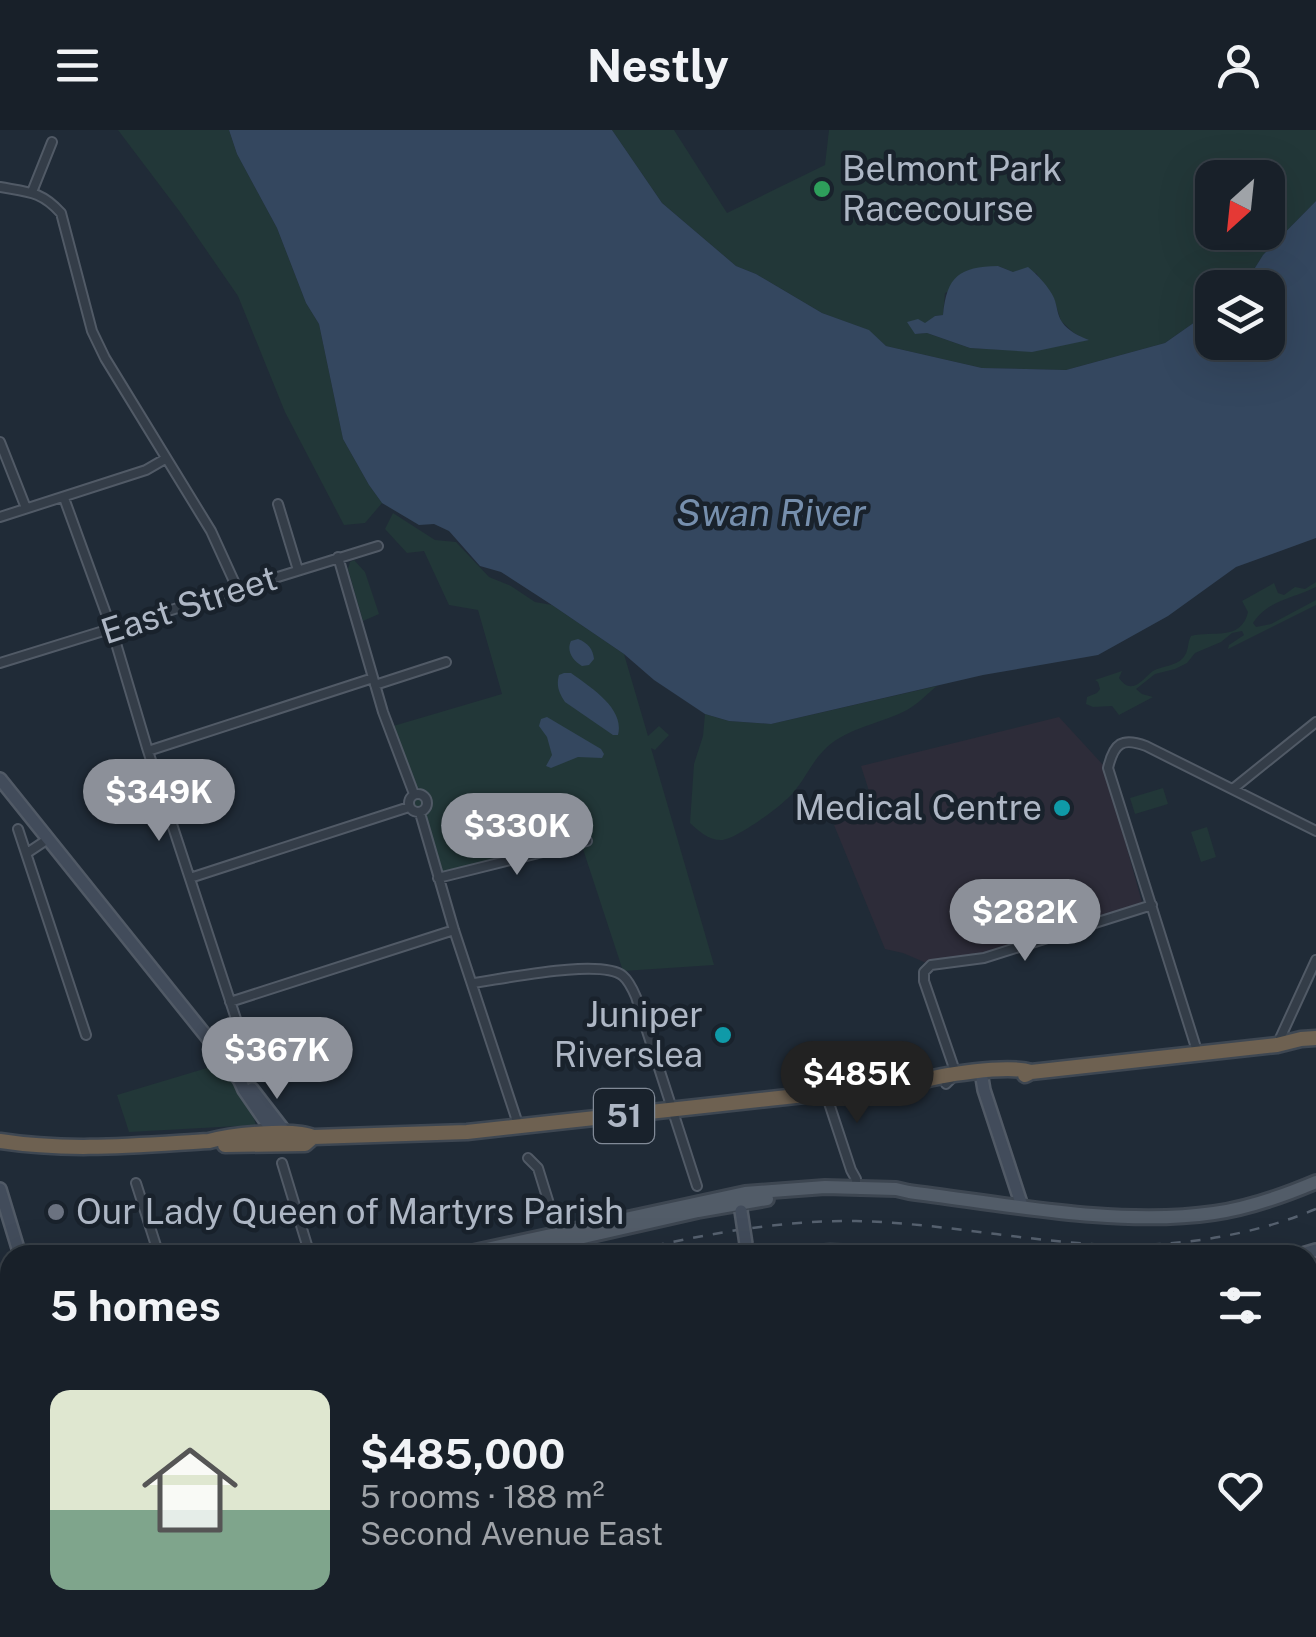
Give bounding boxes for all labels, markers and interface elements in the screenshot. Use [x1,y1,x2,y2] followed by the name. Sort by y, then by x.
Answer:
[50,38,105,93] icon: menu
[1211,38,1266,93] icon: person
[587,39,729,92] text: Nestly
[842,148,1062,229] place label: Belmont Park Racecourse
[1195,160,1285,250] north arrow
[1195,160,1285,360] map controls
[811,178,833,200] marker: Belmont Park Racecourse
[1195,270,1285,360] button: layers
[676,490,867,535] water label: Swan River
[96,557,282,652] street label: East Street
[89,759,229,844] pin: $349K
[105,773,213,810] text: $349K
[794,787,1042,828] place label: Medical Centre
[447,793,587,878] pin: $330K
[1051,797,1073,819] marker: Medical Centre
[463,807,571,844] text: $330K
[955,879,1095,964] pin: $282K
[972,893,1078,930] text: $282K
[554,994,703,1075] place label: Juniper Riverslea
[207,1017,347,1102] pin: $367K
[712,1024,734,1046] marker: Juniper Riverslea
[224,1031,330,1068] text: $367K
[787,1041,927,1126] pin: $485K
[803,1055,911,1092] text: $485K
[594,1089,654,1143] road number: 51
[76,1191,624,1232] place label: Our Lady Queen of Martyrs Parish
[45,1201,67,1223] marker: Our Lady Queen of Martyrs Parish
[1213,1278,1268,1333] icon: filters
[50,1281,221,1330] text: 5 homes
[360,1429,565,1478] text: $485,000
[130,1430,250,1550] icon: home
[1213,1463,1268,1518] icon: heart
[360,1478,604,1515] text: 5 rooms · 188 m²
[360,1515,663,1552] text: Second Avenue East

